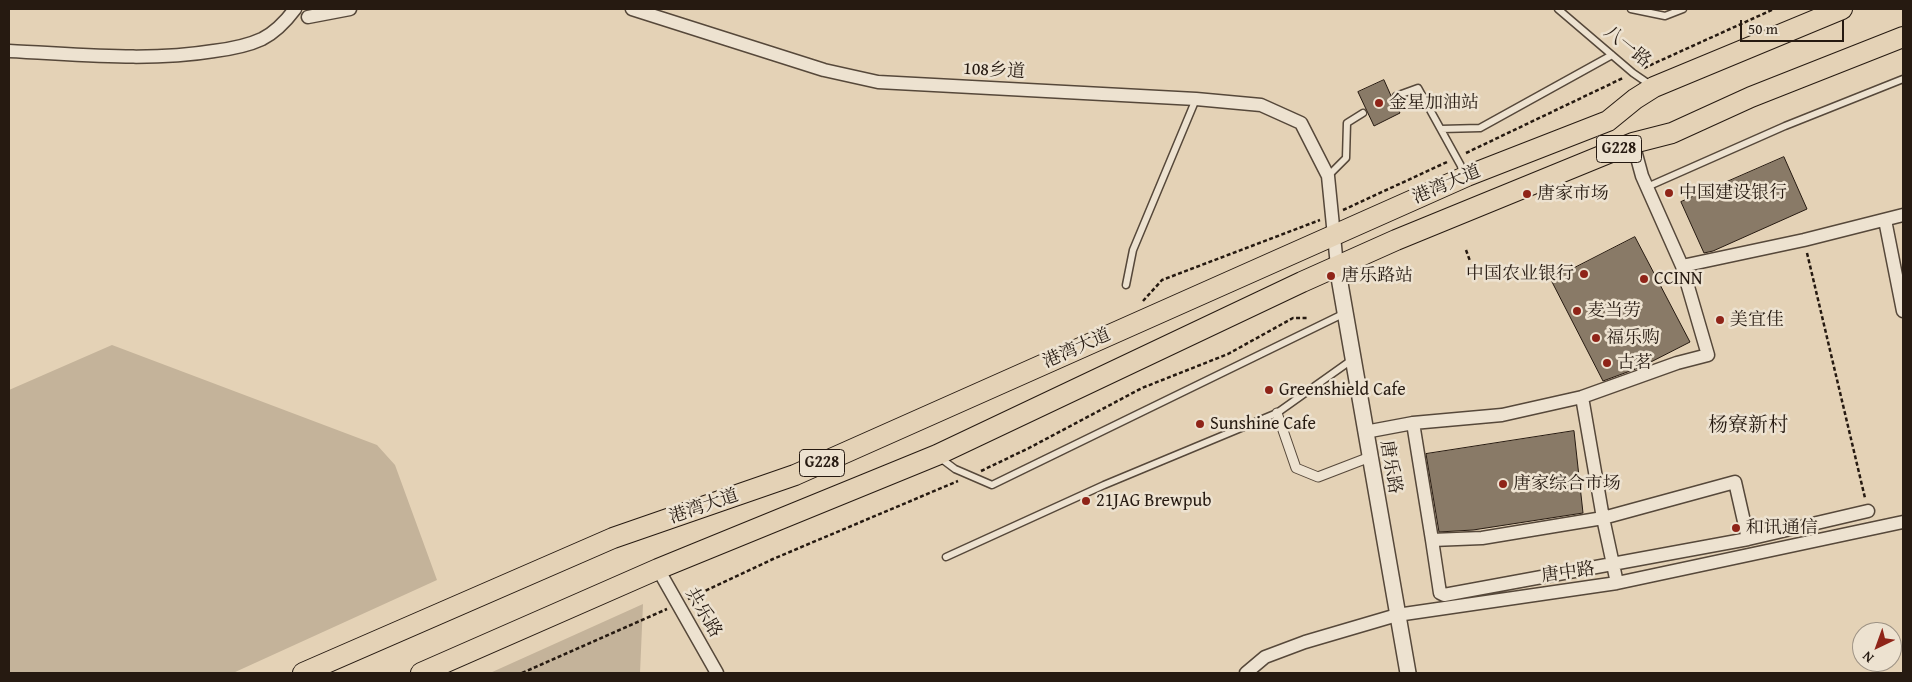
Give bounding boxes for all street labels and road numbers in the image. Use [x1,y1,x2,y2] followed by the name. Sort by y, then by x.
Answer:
[1599,22,1655,72] street label: 八一路
[962,59,1026,83] street label: 108乡道
[1596,136,1642,162] road number: G228
[1410,161,1484,209] street label: 港湾大道
[1040,324,1114,374] street label: 港湾大道
[1375,439,1405,495] street label: 唐乐路
[800,449,844,476] road number: G228
[666,485,742,529] street label: 港湾大道
[1540,559,1596,587] street label: 唐中路
[680,584,726,642] street label: 共乐路

